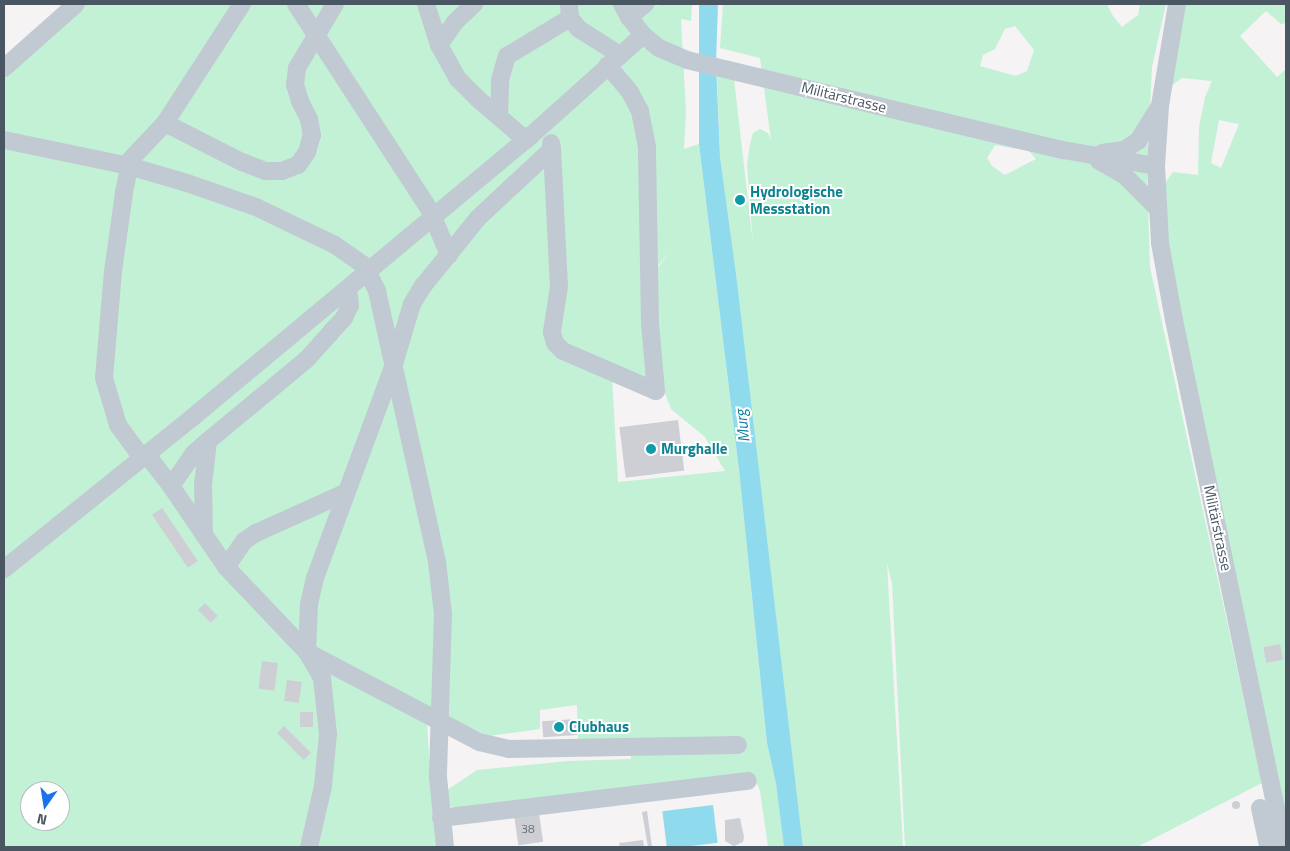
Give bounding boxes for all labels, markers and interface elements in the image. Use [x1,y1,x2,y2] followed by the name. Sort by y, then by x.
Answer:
[800,78,888,116] street label: Militärstrasse
[750,182,843,217] place label: Hydrologische Messstation
[734,194,746,206] marker: Hydrologische Messstation
[730,408,754,444] water label: Murg
[661,440,727,458] place label: Murghalle
[645,443,657,455] marker: Murghalle
[1200,484,1236,572] street label: Militärstrasse
[569,718,629,736] place label: Clubhaus
[553,721,565,733] marker: Clubhaus
[20,781,70,831] north arrow
[35,809,49,831] text: N
[521,822,535,836] house number: 38

